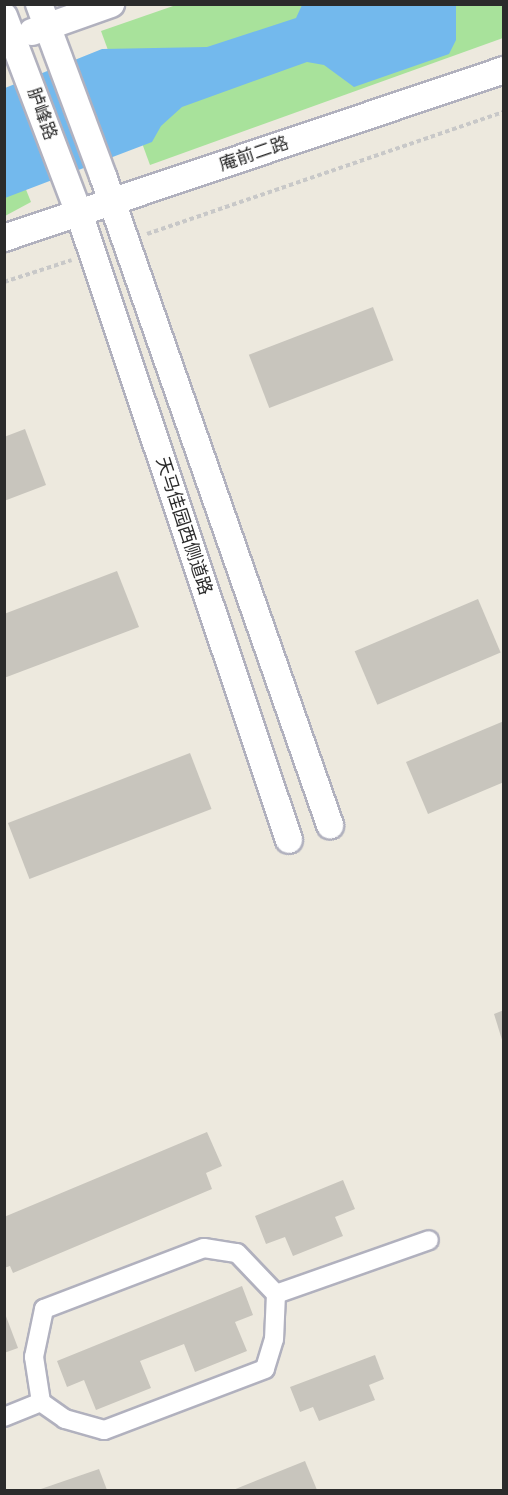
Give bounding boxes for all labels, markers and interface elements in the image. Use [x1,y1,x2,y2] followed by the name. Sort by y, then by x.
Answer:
[23,85,61,143] street label: 胪峰路
[216,132,292,176] street label: 庵前二路
[151,454,217,598] street label: 天马佳园西侧道路

